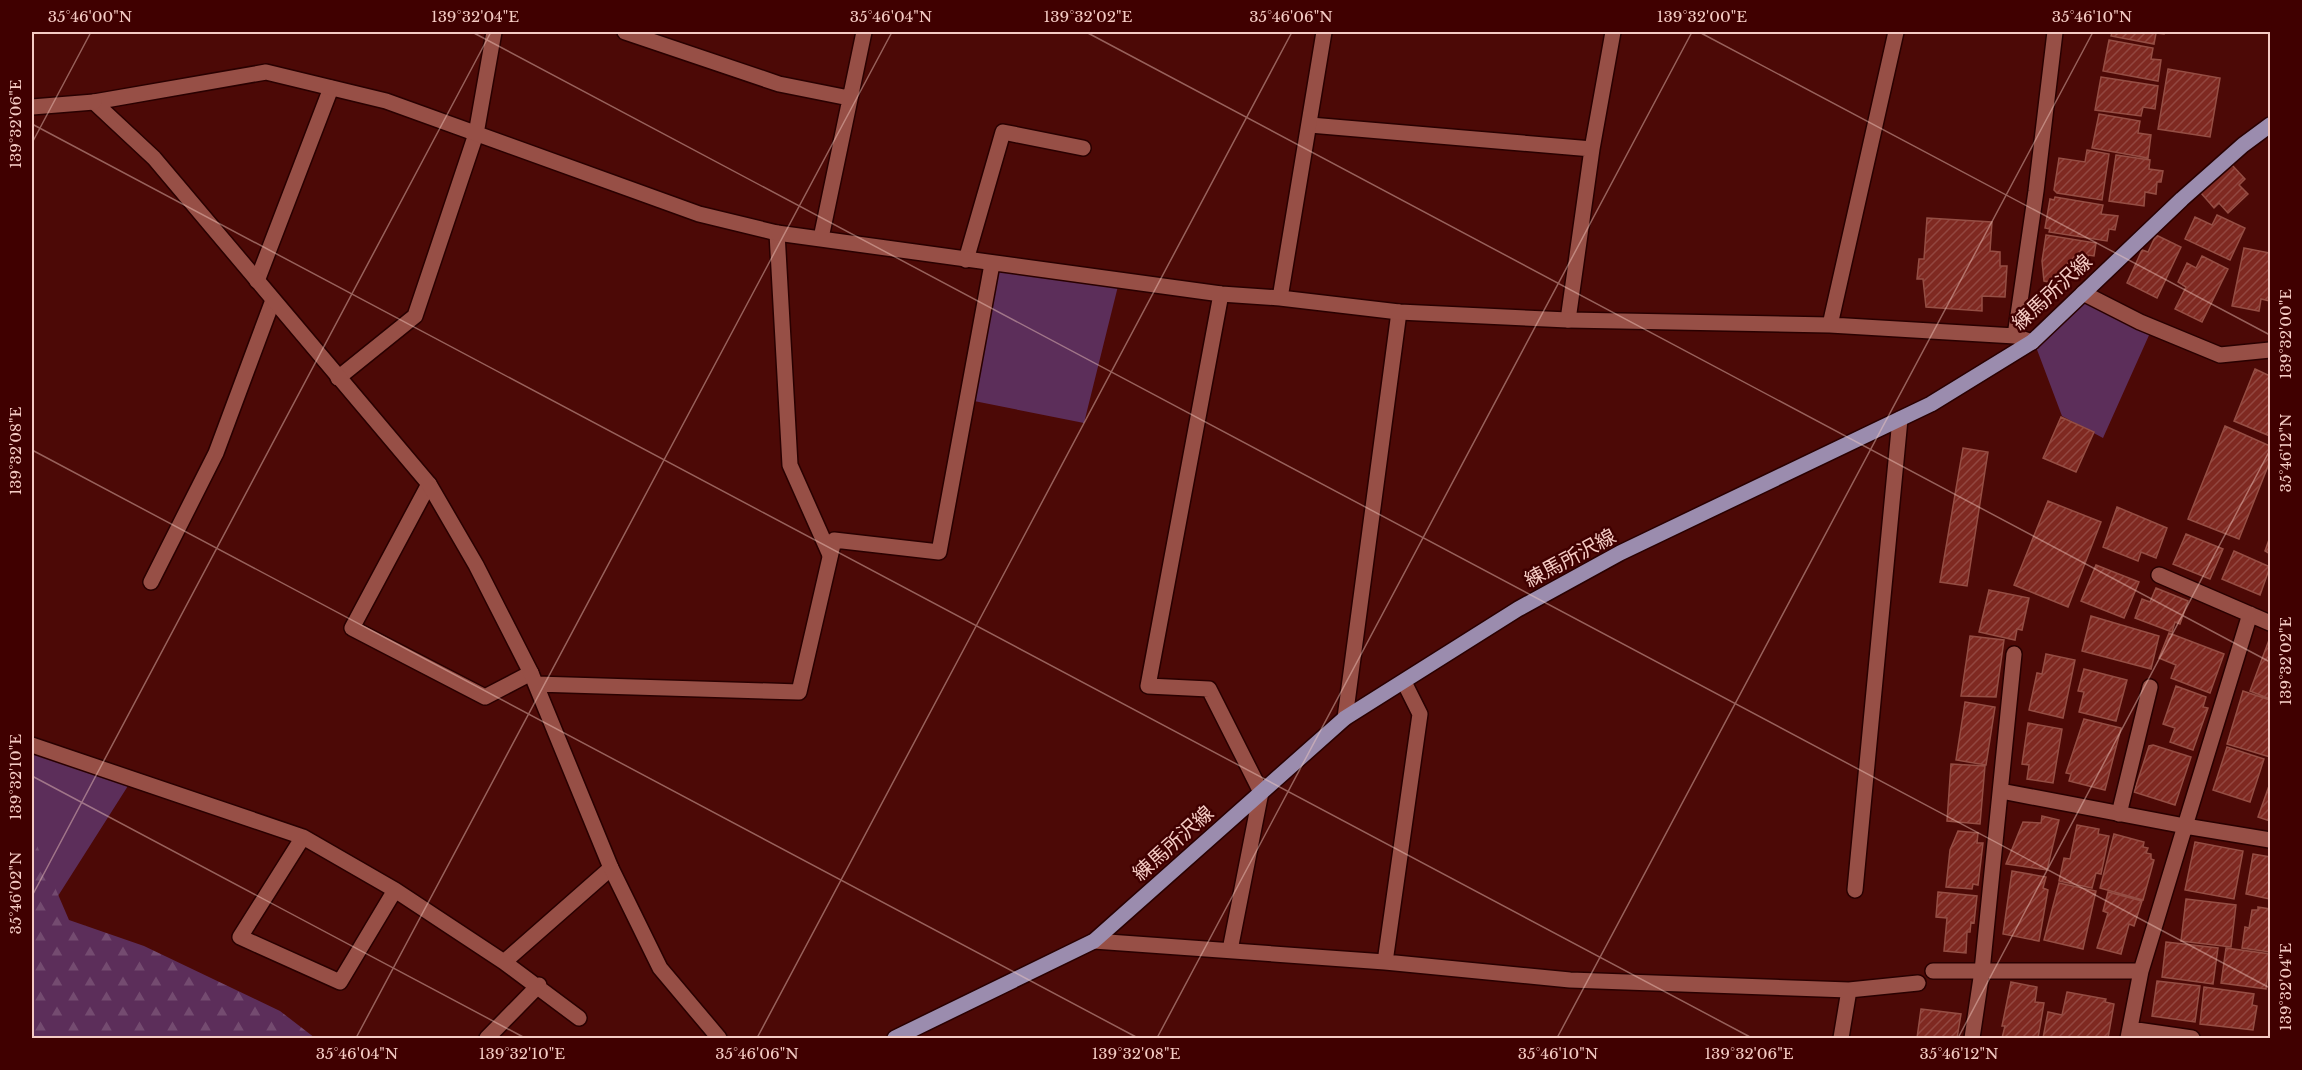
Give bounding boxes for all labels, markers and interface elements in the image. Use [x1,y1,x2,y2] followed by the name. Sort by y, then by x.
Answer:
[48,7,132,26] text: 35°46'00"N
[431,7,519,26] text: 139°32'04"E
[850,7,932,26] text: 35°46'04"N
[1044,7,1133,26] text: 139°32'02"E
[1249,7,1333,26] text: 35°46'06"N
[1657,7,1747,26] text: 139°32'00"E
[2052,7,2132,26] text: 35°46'10"N
[6,79,25,169] text: 139°32'06"E
[2007,249,2097,335] street label: 練馬所沢線
[2276,289,2295,379] text: 139°32'00"E
[6,407,25,495] text: 139°32'08"E
[2276,413,2295,493] text: 35°46'12"N
[1520,524,1620,592] street label: 練馬所沢線
[2276,616,2295,705] text: 139°32'02"E
[6,734,25,820] text: 139°32'10"E
[1128,801,1218,885] street label: 練馬所沢線
[6,851,25,935] text: 35°46'02"N
[2276,943,2295,1031] text: 139°32'04"E
[316,1044,398,1063] text: 35°46'04"N
[479,1044,565,1063] text: 139°32'10"E
[715,1044,799,1063] text: 35°46'06"N
[1092,1044,1180,1063] text: 139°32'08"E
[1518,1044,1598,1063] text: 35°46'10"N
[1704,1044,1794,1063] text: 139°32'06"E
[1919,1044,1999,1063] text: 35°46'12"N

